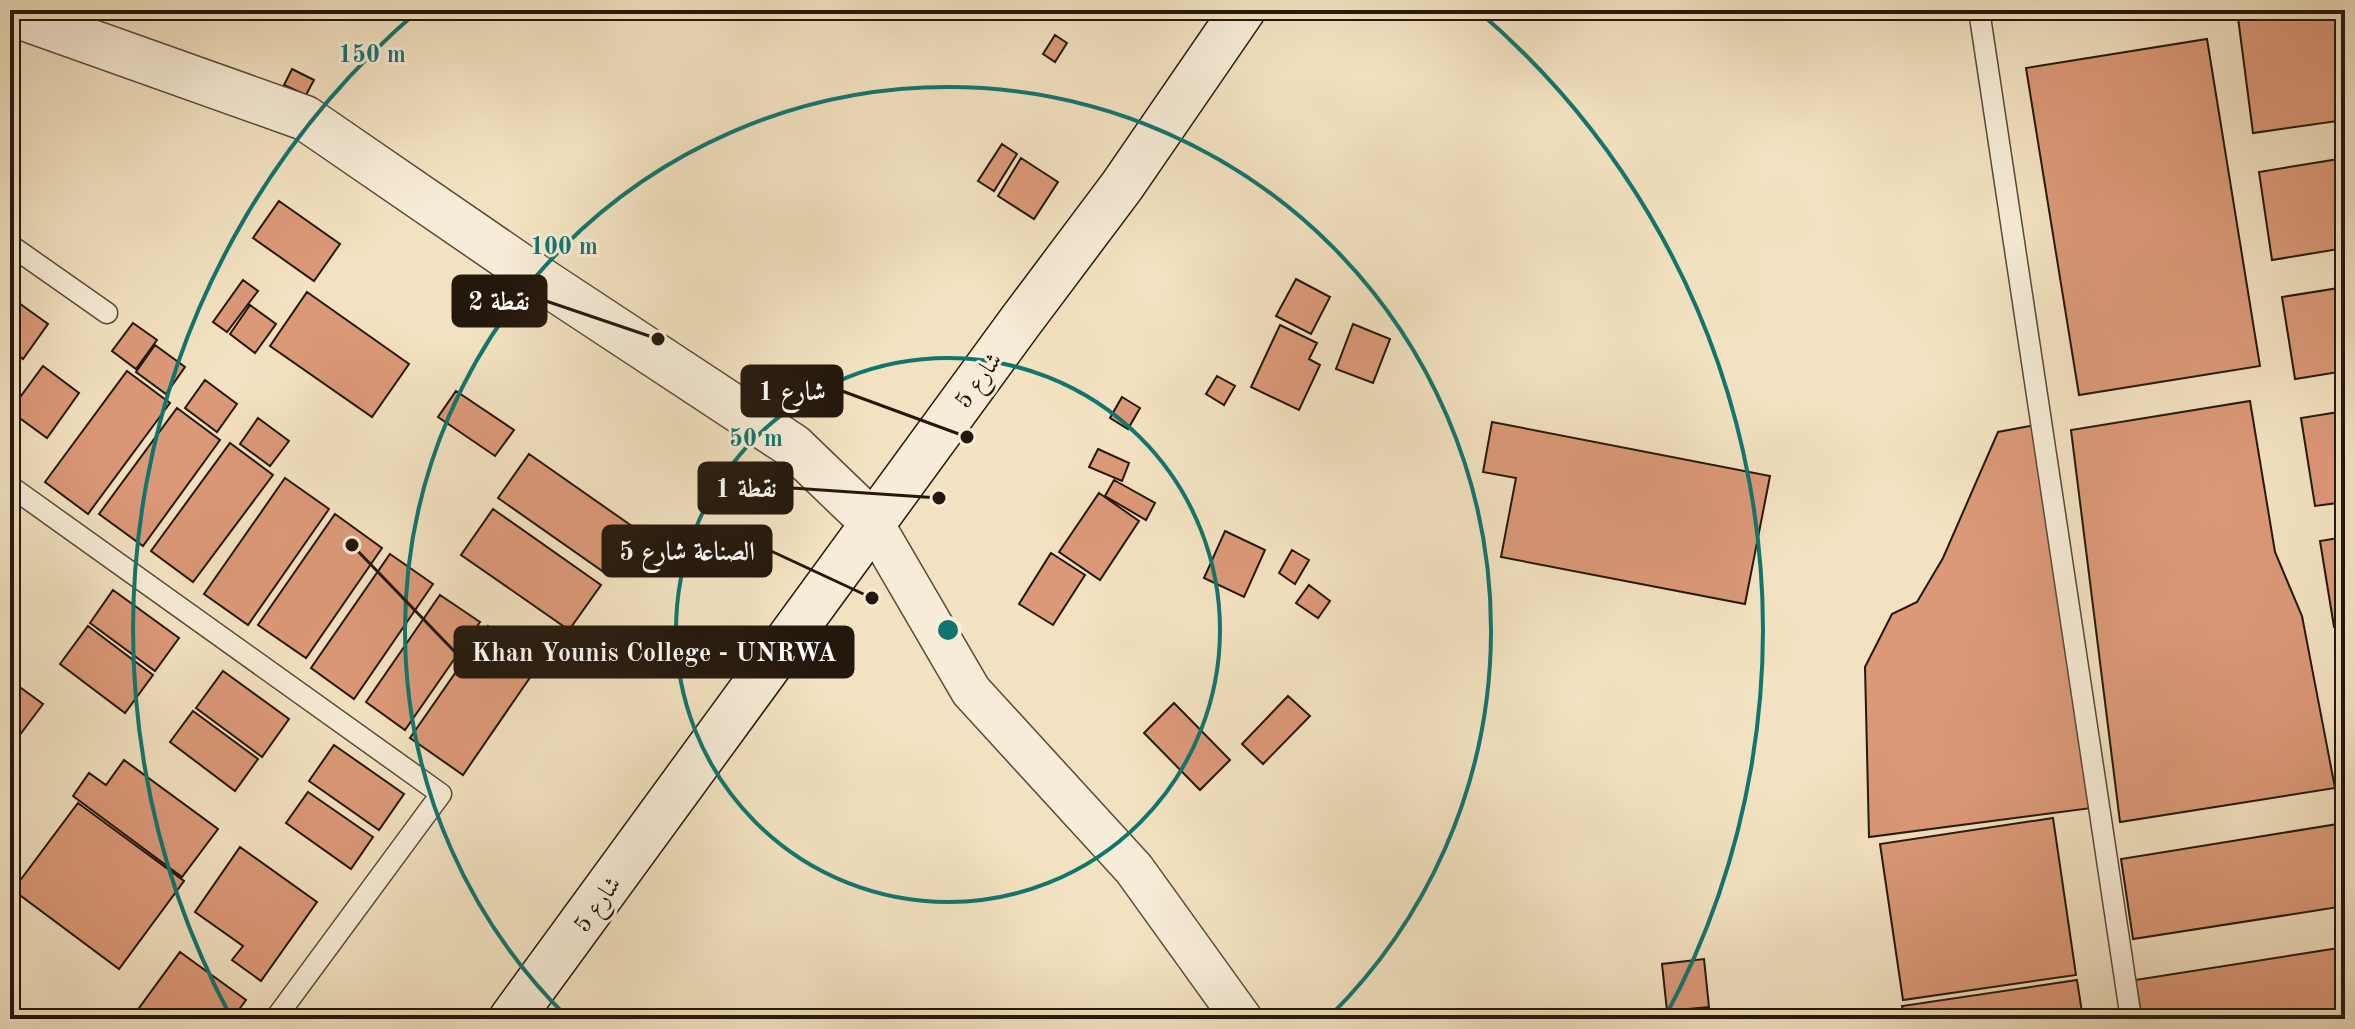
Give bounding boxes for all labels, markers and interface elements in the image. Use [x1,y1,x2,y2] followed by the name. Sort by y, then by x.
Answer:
[338,43,406,68] text: 150 m
[530,236,598,260] text: 100 m
[453,276,546,326] callout: نقطة 2
[468,290,530,316] text: نقطة 2
[952,349,1012,417] street label: شارع 5
[742,366,842,416] callout: شارع 1
[758,379,826,413] text: شارع 1
[729,427,783,452] text: 50 m
[699,463,792,513] callout: نقطة 1
[715,477,777,503] text: نقطة 1
[603,526,771,576] callout: الصناعة شارع 5
[619,539,755,573] text: الصناعة شارع 5
[934,616,962,644] centre of rings
[455,627,853,677] callout: Khan Younis College - UNRWA
[471,641,837,667] text: Khan Younis College - UNRWA
[571,873,631,941] street label: شارع 5

